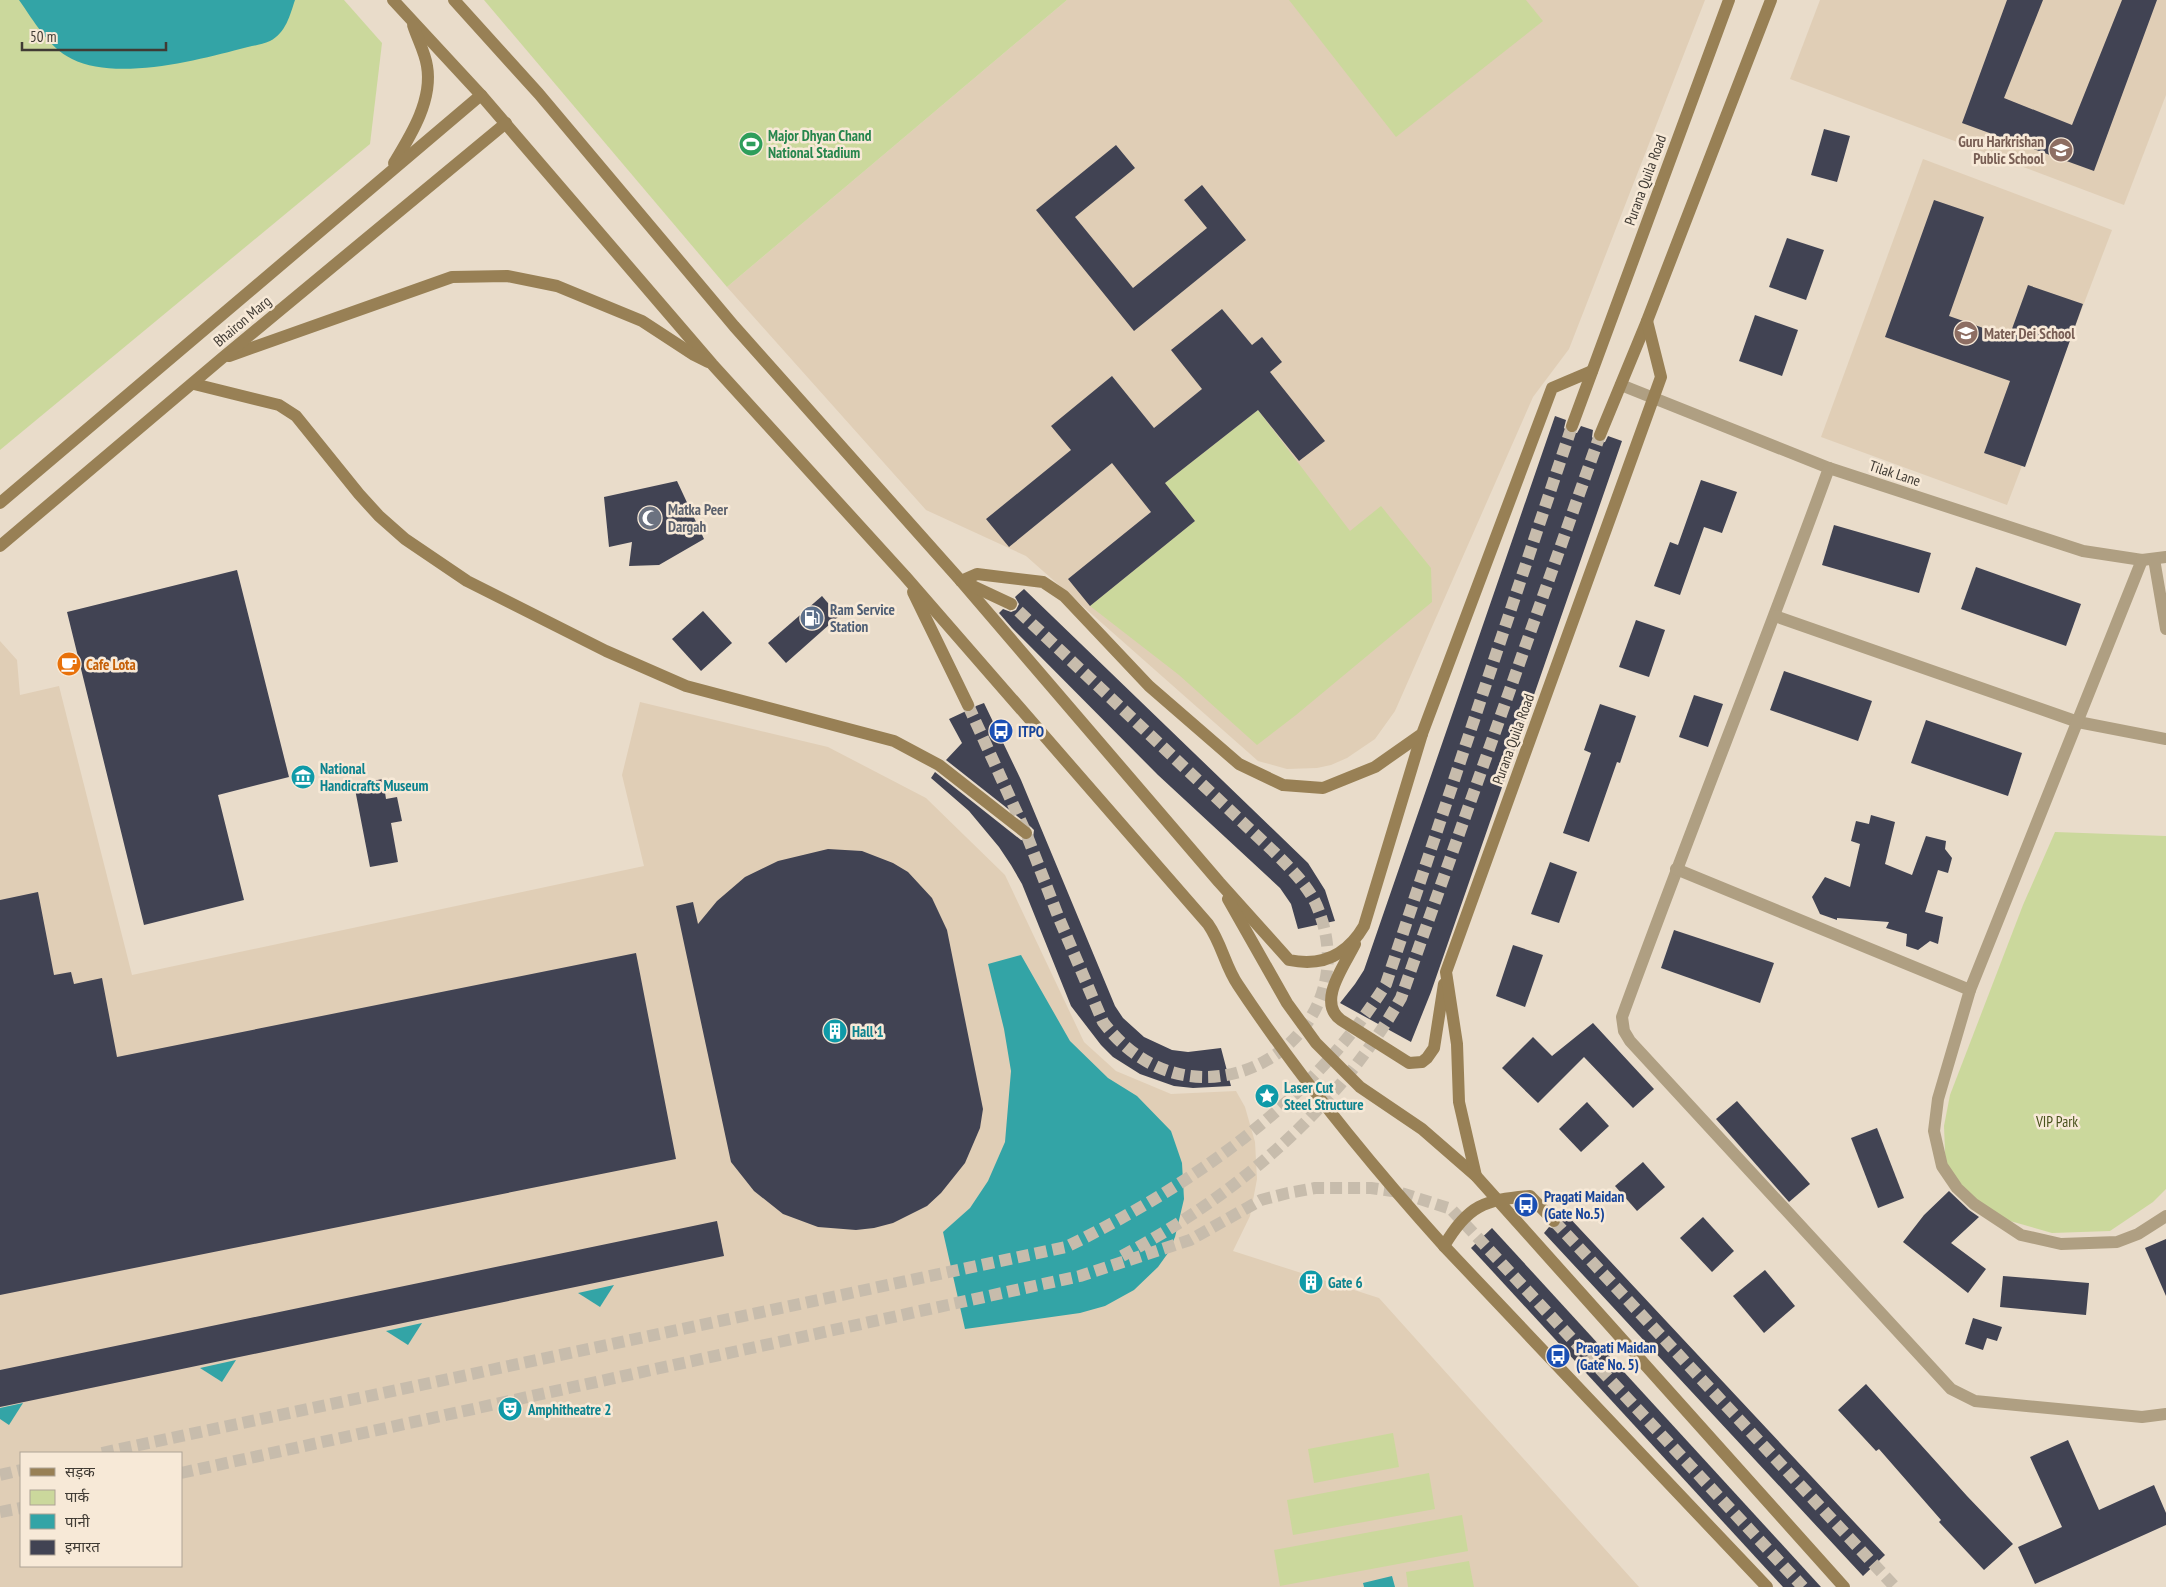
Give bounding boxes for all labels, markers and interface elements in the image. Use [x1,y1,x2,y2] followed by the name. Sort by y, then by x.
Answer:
[22,20,166,52] scale bar
[30,27,56,46] text: 50 m
[768,126,872,162] place label: Major Dhyan Chand National Stadium
[738,131,764,157] sports icon: Major Dhyan Chand National Stadium
[1620,132,1670,228] street label: Purana Quila Road
[1958,132,2044,168] place label: Guru Harkrishan Public School
[2048,137,2074,163] school or university icon: Guru Harkrishan Public School
[209,291,275,351] street label: Bhairon Marg
[1953,320,1979,346] school or university icon: Mater Dei School
[1984,324,2075,343] place label: Mater Dei School
[1867,456,1923,490] street label: Tilak Lane
[668,500,729,536] place label: Matka Peer Dargah
[637,505,663,531] mosque icon: Matka Peer Dargah
[830,600,895,636] place label: Ram Service Station
[799,605,825,631] fuel station icon: Ram Service Station
[56,651,82,677] cafe icon: Cafe Lota
[86,655,136,674] place label: Cafe Lota
[1488,691,1538,787] street label: Purana Quila Road
[988,718,1014,744] bus stop icon: ITPO
[1018,722,1044,741] place label: ITPO
[320,759,428,795] place label: National Handicrafts Museum
[290,764,316,790] museum icon: National Handicrafts Museum
[822,1018,848,1044] building icon: Hall 1
[852,1022,884,1041] place label: Hall 1
[1284,1078,1364,1114] place label: Laser Cut Steel Structure
[1254,1083,1280,1109] place icon: Laser Cut Steel Structure
[2035,1112,2078,1131] park label: VIP Park
[1544,1187,1624,1223] place label: Pragati Maidan (Gate No.5)
[1513,1192,1539,1218] bus stop icon: Pragati Maidan (Gate No.5)
[1298,1269,1324,1295] building icon: Gate 6
[1328,1273,1363,1292] place label: Gate 6
[1576,1338,1656,1374] place label: Pragati Maidan (Gate No. 5)
[1545,1343,1571,1369] bus stop icon: Pragati Maidan (Gate No. 5)
[497,1396,523,1422] theatre icon: Amphitheatre 2
[527,1400,611,1419] place label: Amphitheatre 2
[20,1452,182,1567] legend
[65,1462,95,1481] text: सड़क
[65,1487,89,1506] text: पार्क
[65,1512,91,1531] text: पानी
[65,1537,100,1556] text: इमारत

